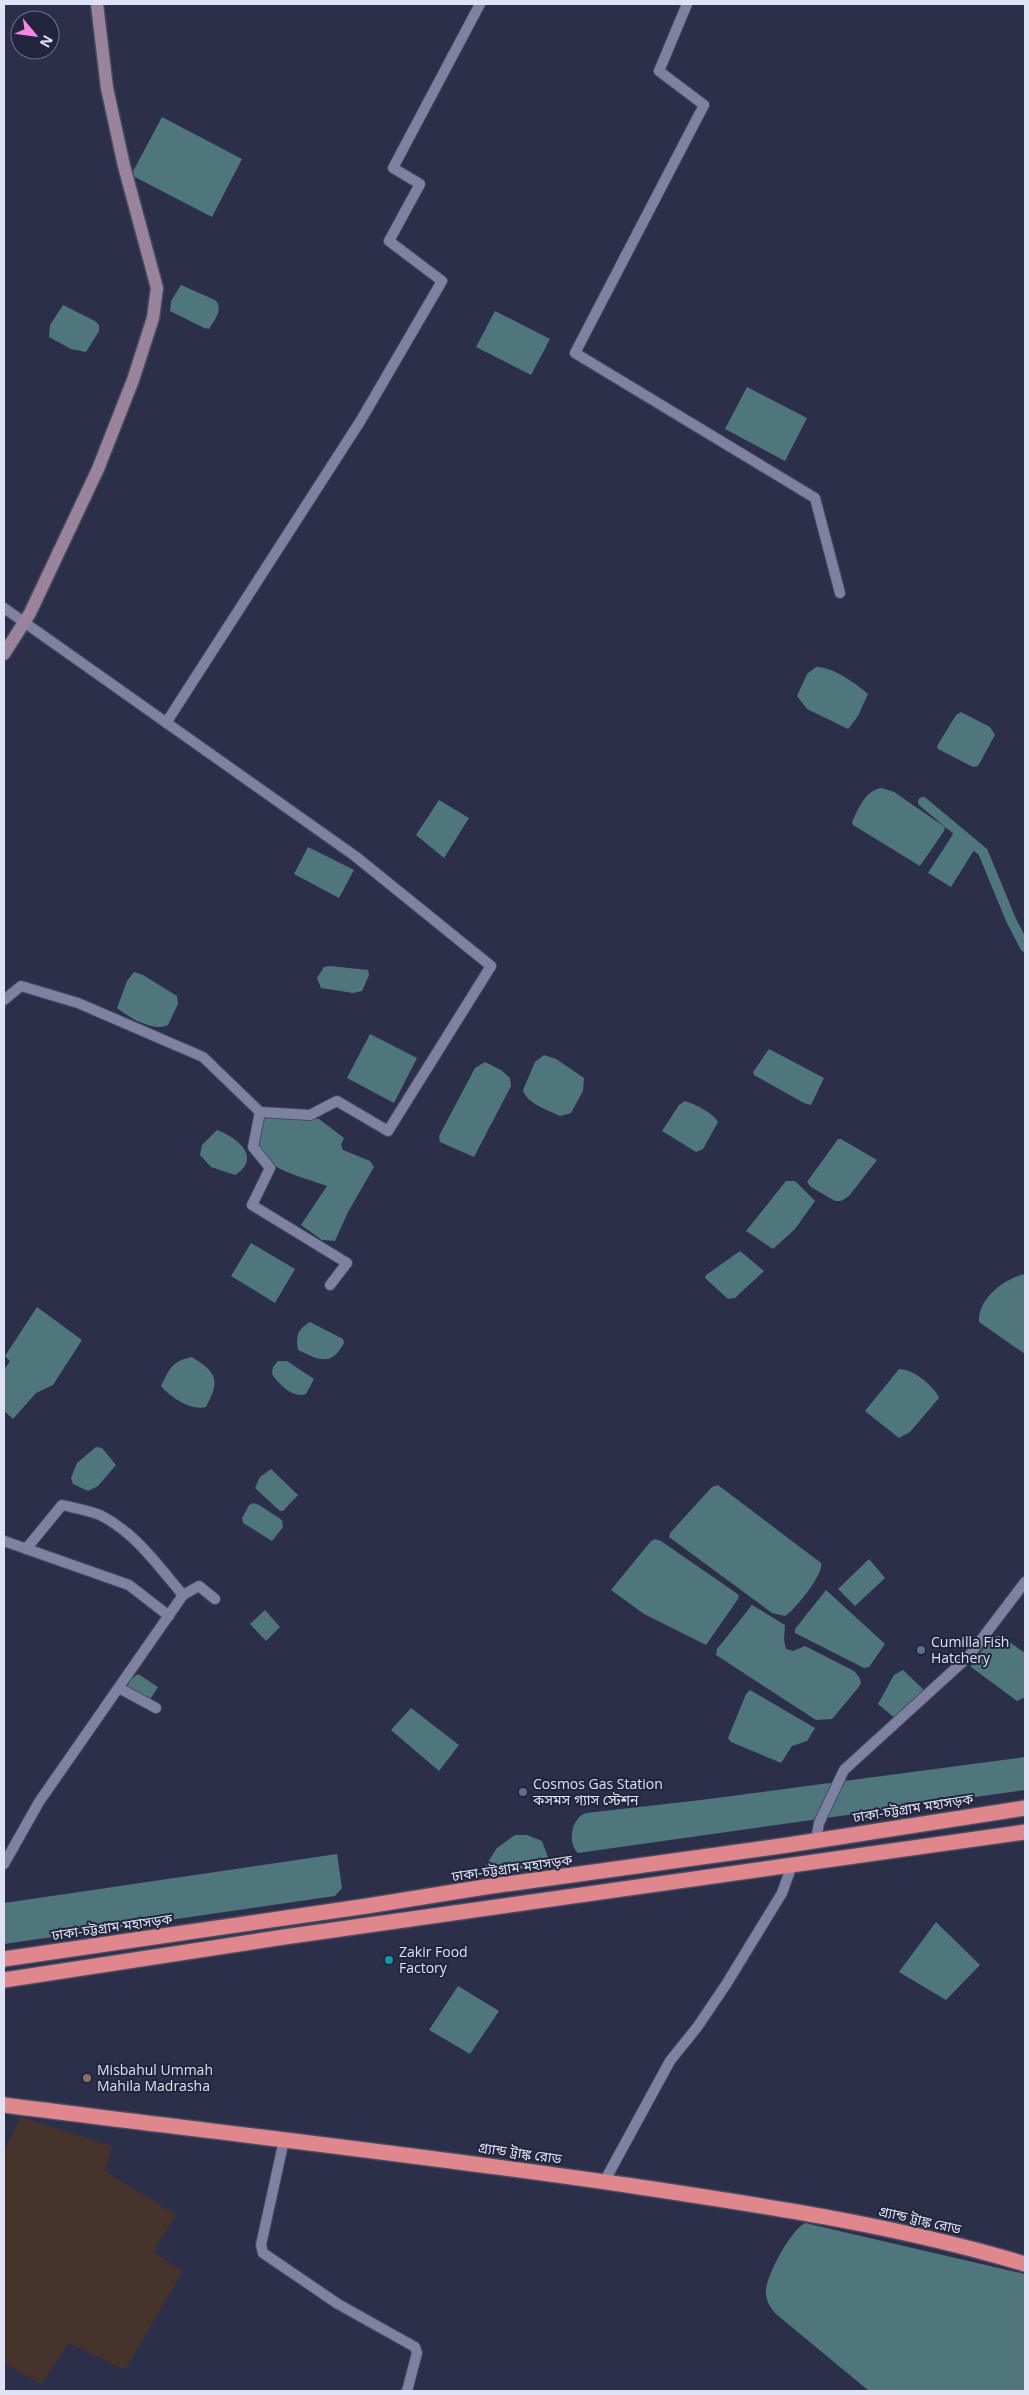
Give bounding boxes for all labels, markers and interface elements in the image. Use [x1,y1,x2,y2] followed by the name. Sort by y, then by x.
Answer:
[10,10,60,60] north arrow
[36,32,58,51] text: N
[931,1632,1009,1667] place label: Cumilla Fish Hatchery
[915,1644,927,1656] marker: Cumilla Fish Hatchery
[532,1774,663,1809] place label: Cosmos Gas Station কসমস গ্যাস স্টেশন
[517,1786,529,1798] marker: Cosmos Gas Station কসমস গ্যাস স্টেশন
[850,1788,975,1827] street label: ঢাকা-চট্টগ্রাম মহাসড়ক
[449,1850,574,1886] street label: ঢাকা-চট্টগ্রাম মহাসড়ক
[49,1909,174,1945] street label: ঢাকা-চট্টগ্রাম মহাসড়ক
[399,1942,468,1977] place label: Zakir Food Factory
[383,1954,395,1966] marker: Zakir Food Factory
[97,2060,213,2095] place label: Misbahul Ummah Mahila Madrasha
[81,2072,93,2084] marker: Misbahul Ummah Mahila Madrasha
[477,2137,564,2168] street label: গ্র্যান্ড ট্রাঙ্ক রোড
[877,2201,964,2238] street label: গ্র্যান্ড ট্রাঙ্ক রোড

